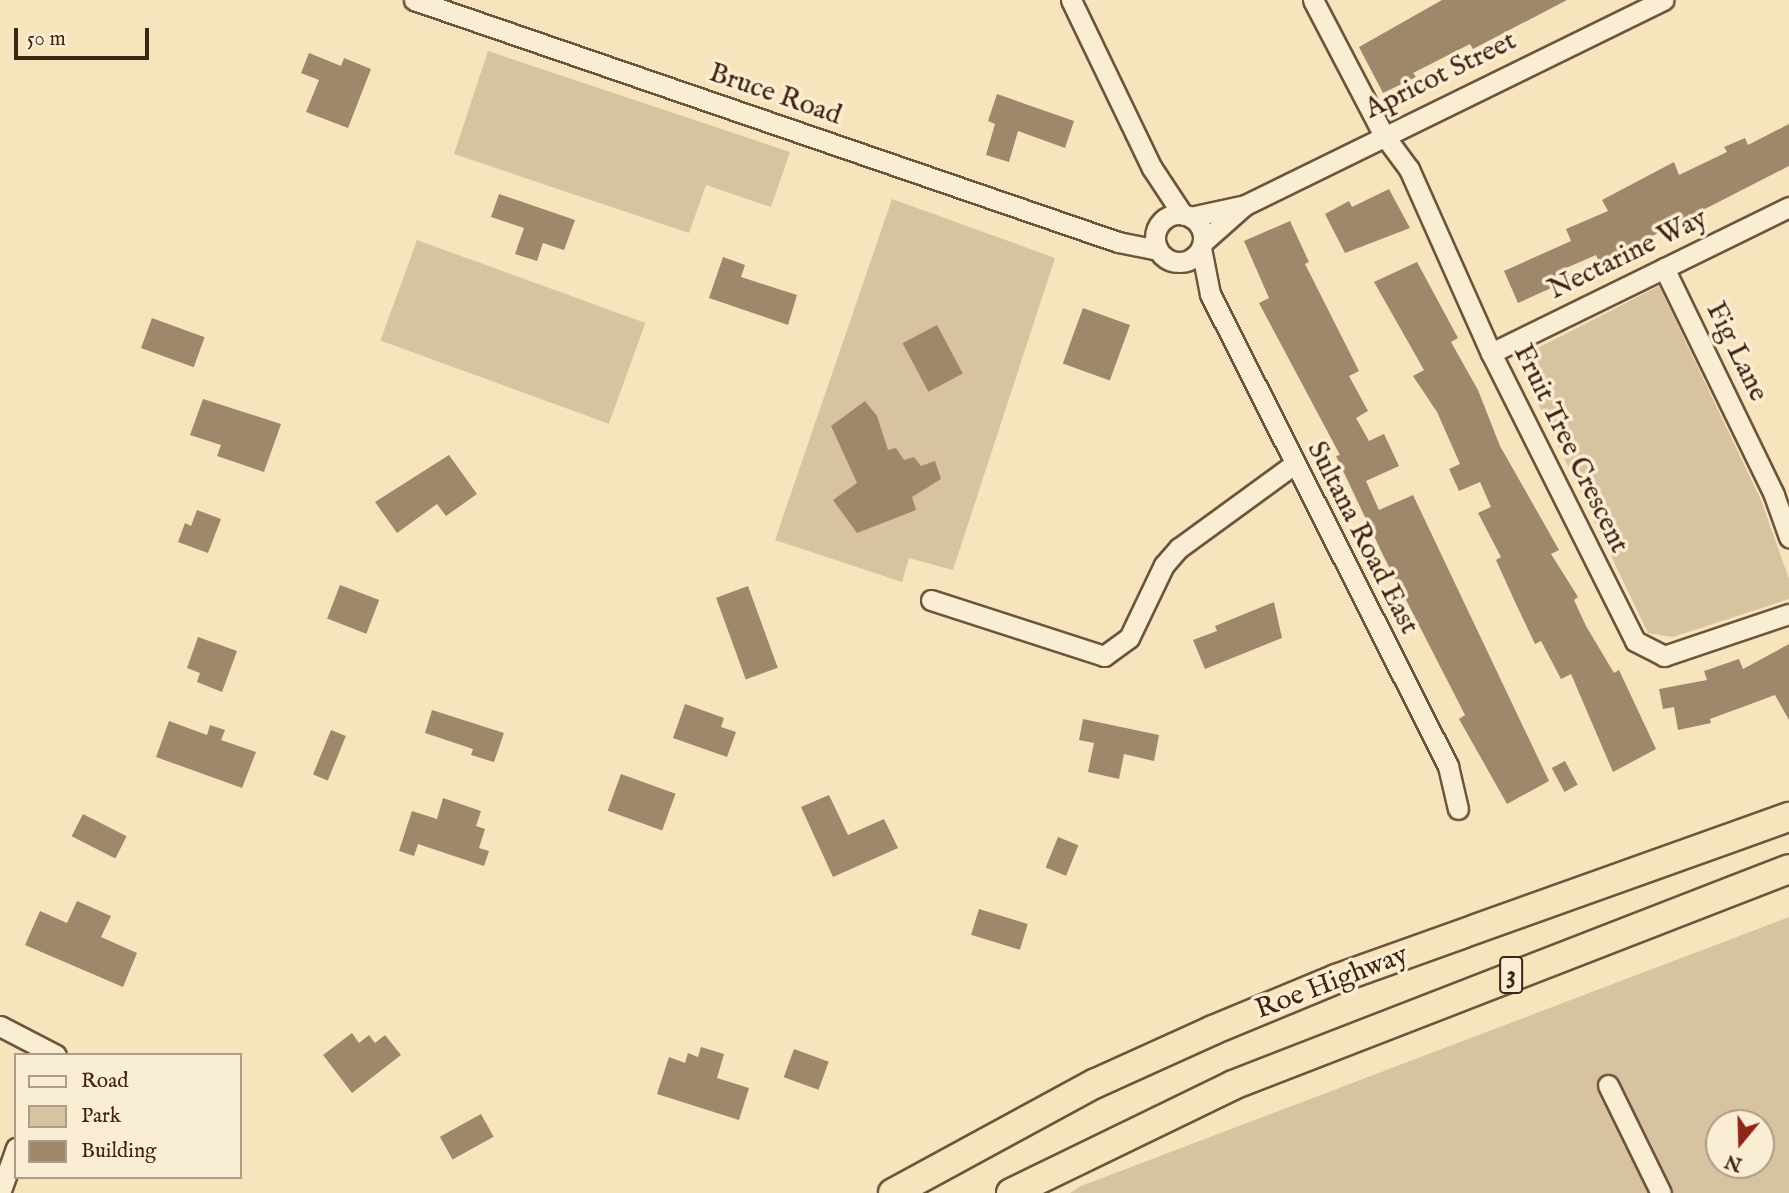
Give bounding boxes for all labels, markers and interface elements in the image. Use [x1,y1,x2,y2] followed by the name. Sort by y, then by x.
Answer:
[18,14,152,58] scale bar
[1360,25,1522,127] street label: Apricot Street
[27,26,66,53] text: 50 m
[704,57,846,133] street label: Bruce Road
[1543,202,1713,308] street label: Nectarine Way
[1698,297,1774,407] street label: Fig Lane
[1505,339,1635,559] street label: Fruit Tree Crescent
[1299,436,1425,640] street label: Sultana Road East
[1251,939,1413,1027] street label: Roe Highway
[1499,952,1523,998] road number: 3
[14,1053,242,1179] legend
[81,1068,128,1095] text: Road
[81,1103,121,1130] text: Park
[1705,1109,1775,1179] north arrow
[81,1138,156,1165] text: Building
[1722,1148,1746,1176] text: N

